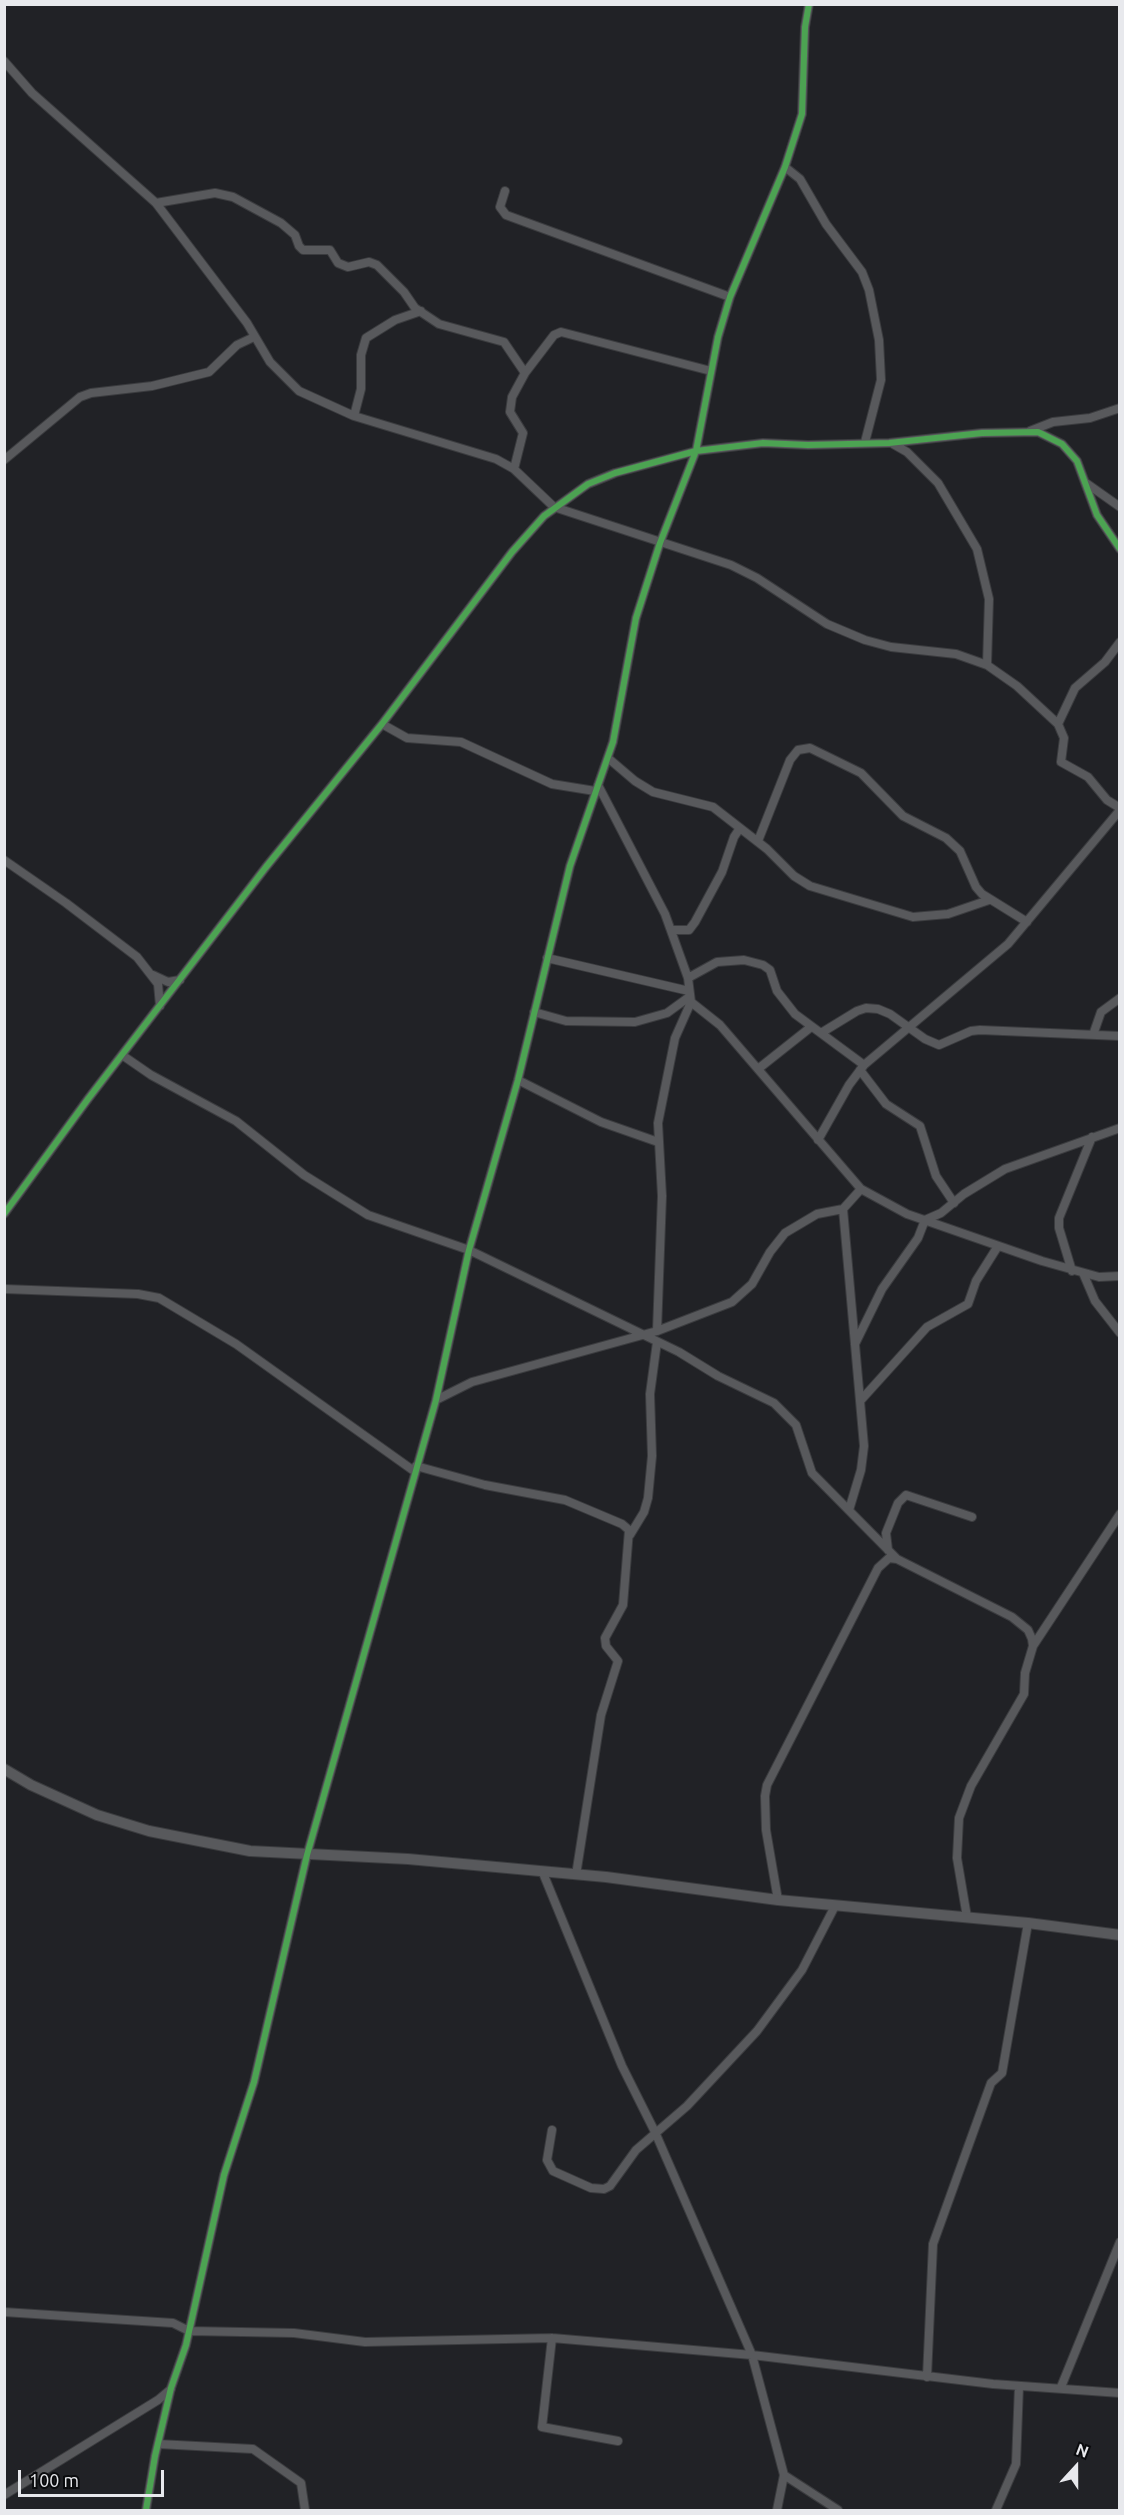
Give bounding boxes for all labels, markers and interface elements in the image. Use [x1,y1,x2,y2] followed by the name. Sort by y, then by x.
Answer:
[1046,2437,1106,2497] north arrow
[1074,2440,1091,2461] text: N
[21,2458,166,2496] scale bar
[29,2470,79,2490] text: 100 m

